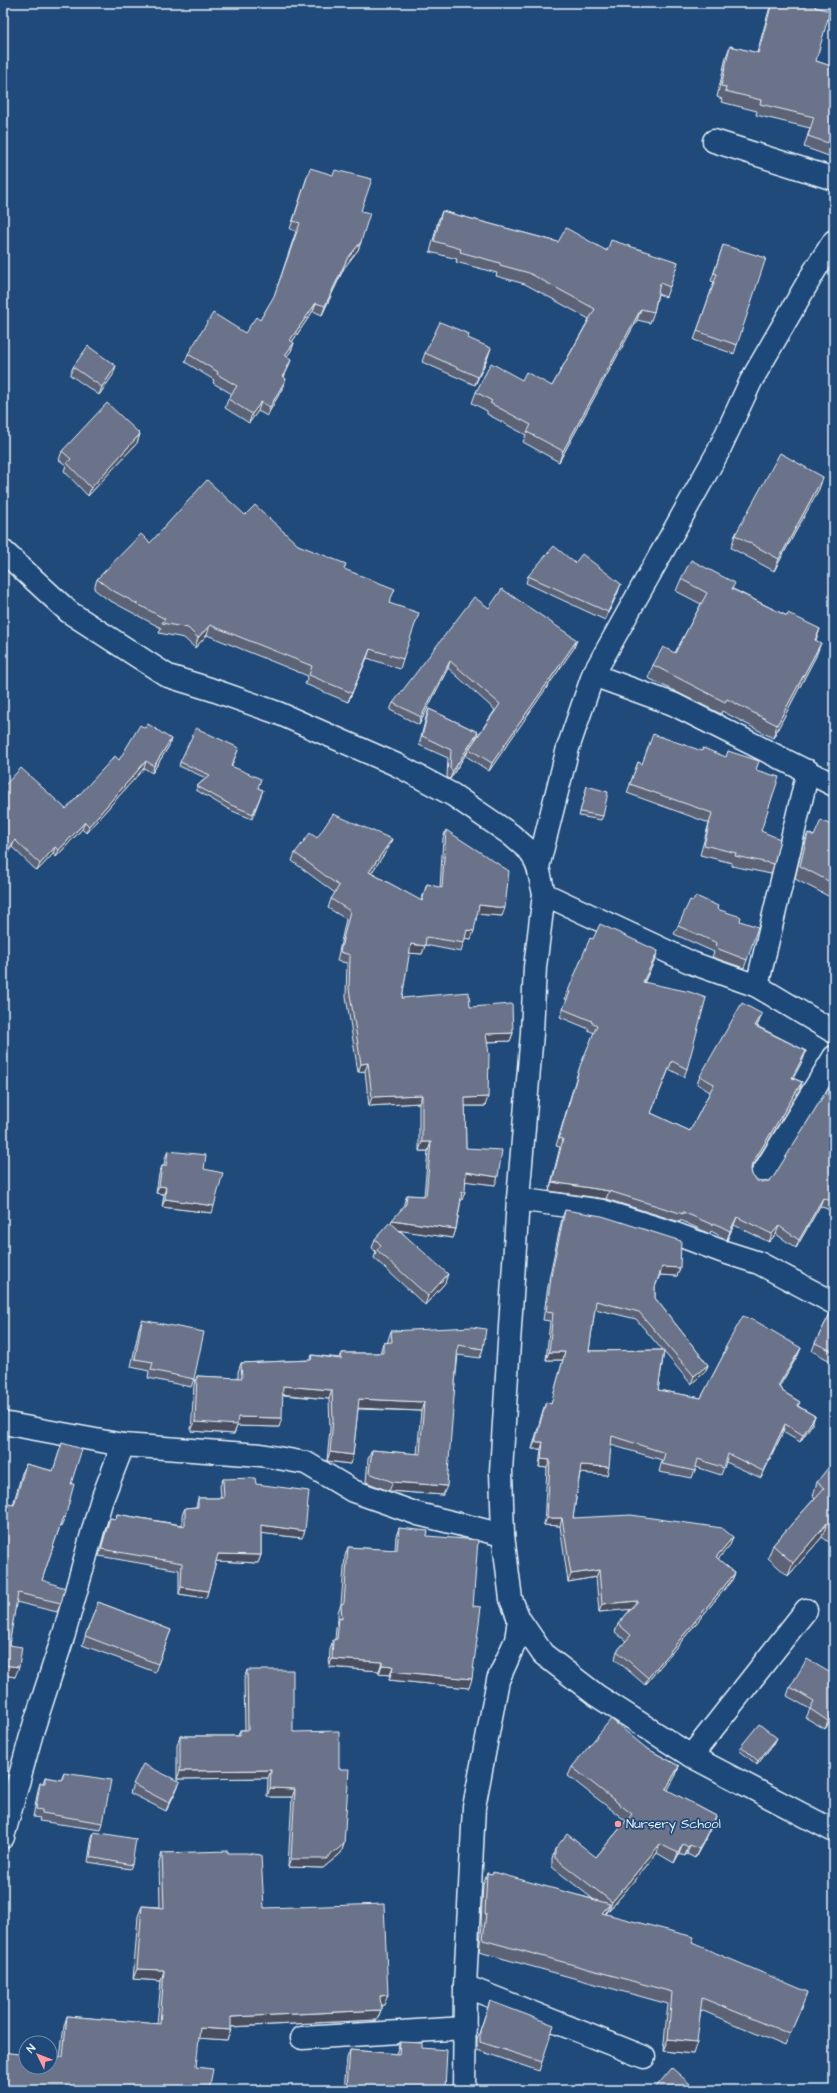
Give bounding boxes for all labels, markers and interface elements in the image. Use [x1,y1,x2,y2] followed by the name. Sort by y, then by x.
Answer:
[626,1815,721,1834] place label: Nursery School
[613,1819,623,1829] marker: Nursery School
[18,2035,58,2075] north arrow
[23,2041,39,2056] text: N

